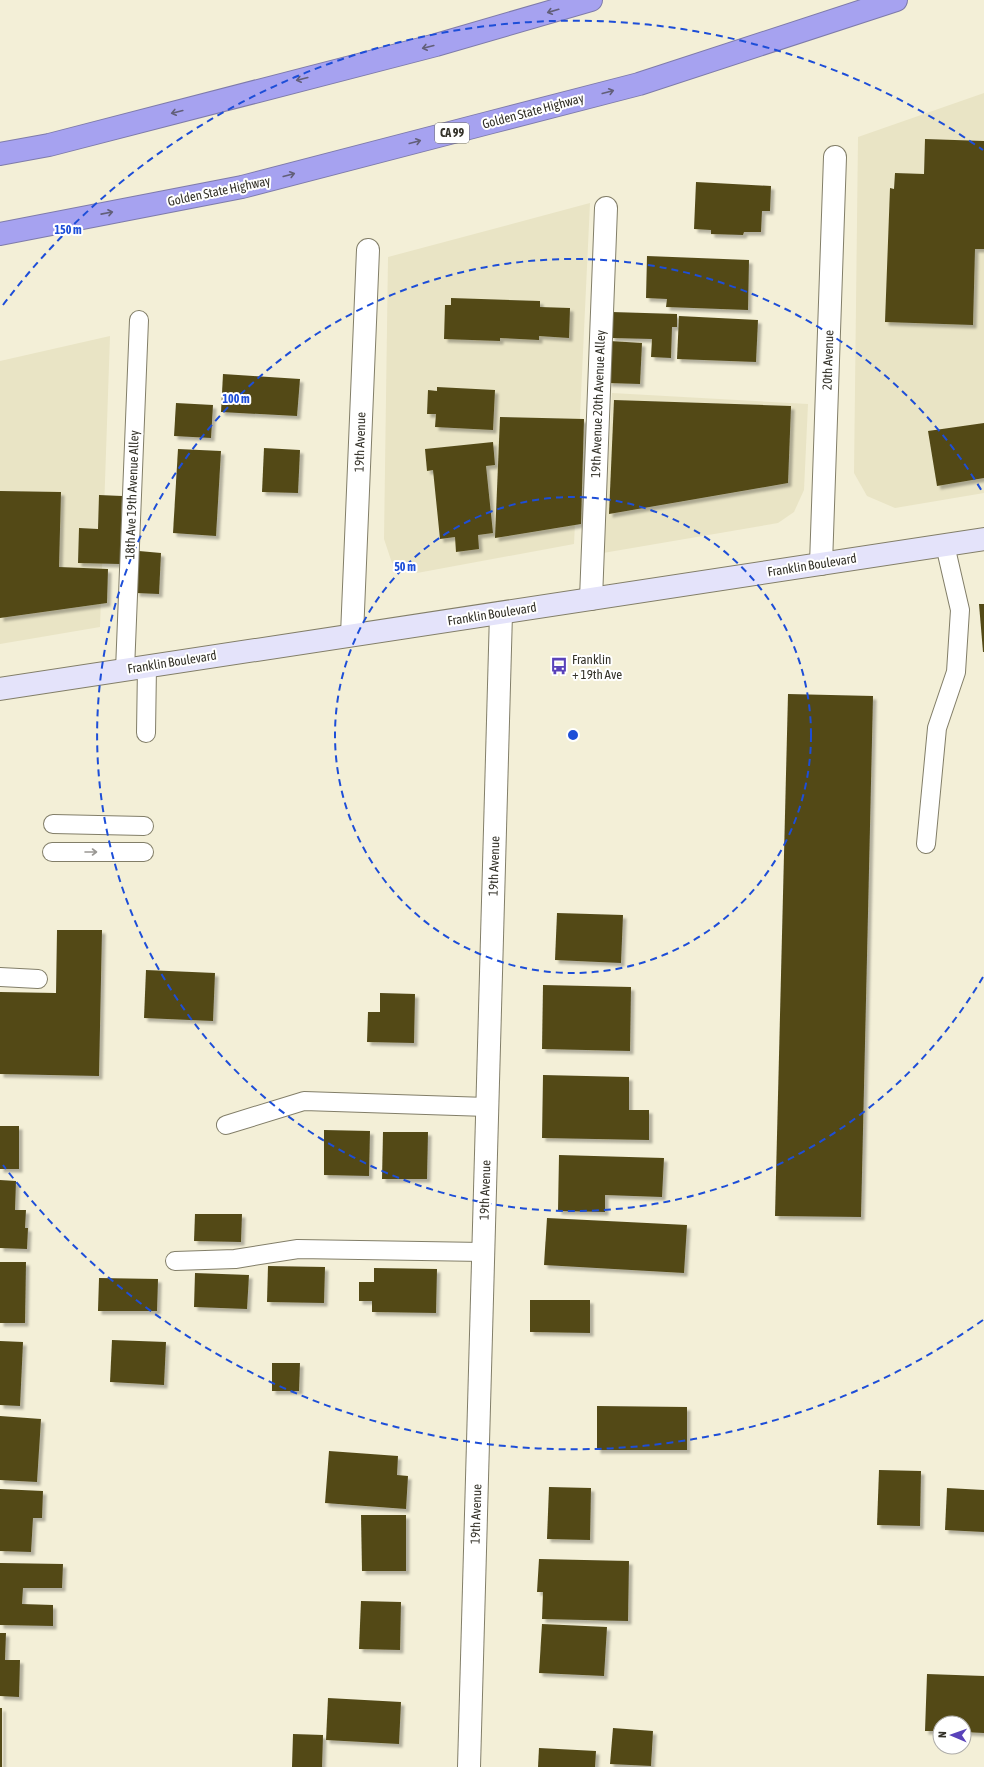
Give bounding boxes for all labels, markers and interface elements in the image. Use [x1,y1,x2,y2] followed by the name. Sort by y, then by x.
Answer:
[547,8,560,15] one-way arrow
[422,44,435,51] one-way arrow
[296,76,309,84] one-way arrow
[602,88,615,95] one-way arrow
[481,90,586,132] street label: Golden State Highway
[170,109,183,116] one-way arrow
[435,123,469,143] road number: CA 99
[408,138,421,146] one-way arrow
[282,171,295,178] one-way arrow
[166,173,272,209] street label: Golden State Highway
[100,209,113,217] one-way arrow
[54,223,82,237] text: 150 m
[588,329,608,478] street label: 19th Avenue 20th Avenue Alley
[819,330,837,390] street label: 20th Avenue
[222,392,250,406] text: 100 m
[351,412,369,472] street label: 19th Avenue
[122,429,142,560] street label: 18th Ave 19th Avenue Alley
[766,551,858,579] street label: Franklin Boulevard
[394,560,416,574] text: 50 m
[446,600,538,628] street label: Franklin Boulevard
[126,648,218,676] street label: Franklin Boulevard
[572,652,622,682] place label: Franklin + 19th Ave
[549,656,569,676] bus stop icon: Franklin + 19th Ave
[566,728,580,742] centre of rings
[485,836,503,896] street label: 19th Avenue
[84,848,97,856] one-way arrow
[476,1160,494,1220] street label: 19th Avenue
[467,1484,485,1544] street label: 19th Avenue
[932,1715,972,1755] north arrow
[936,1731,948,1738] text: N

